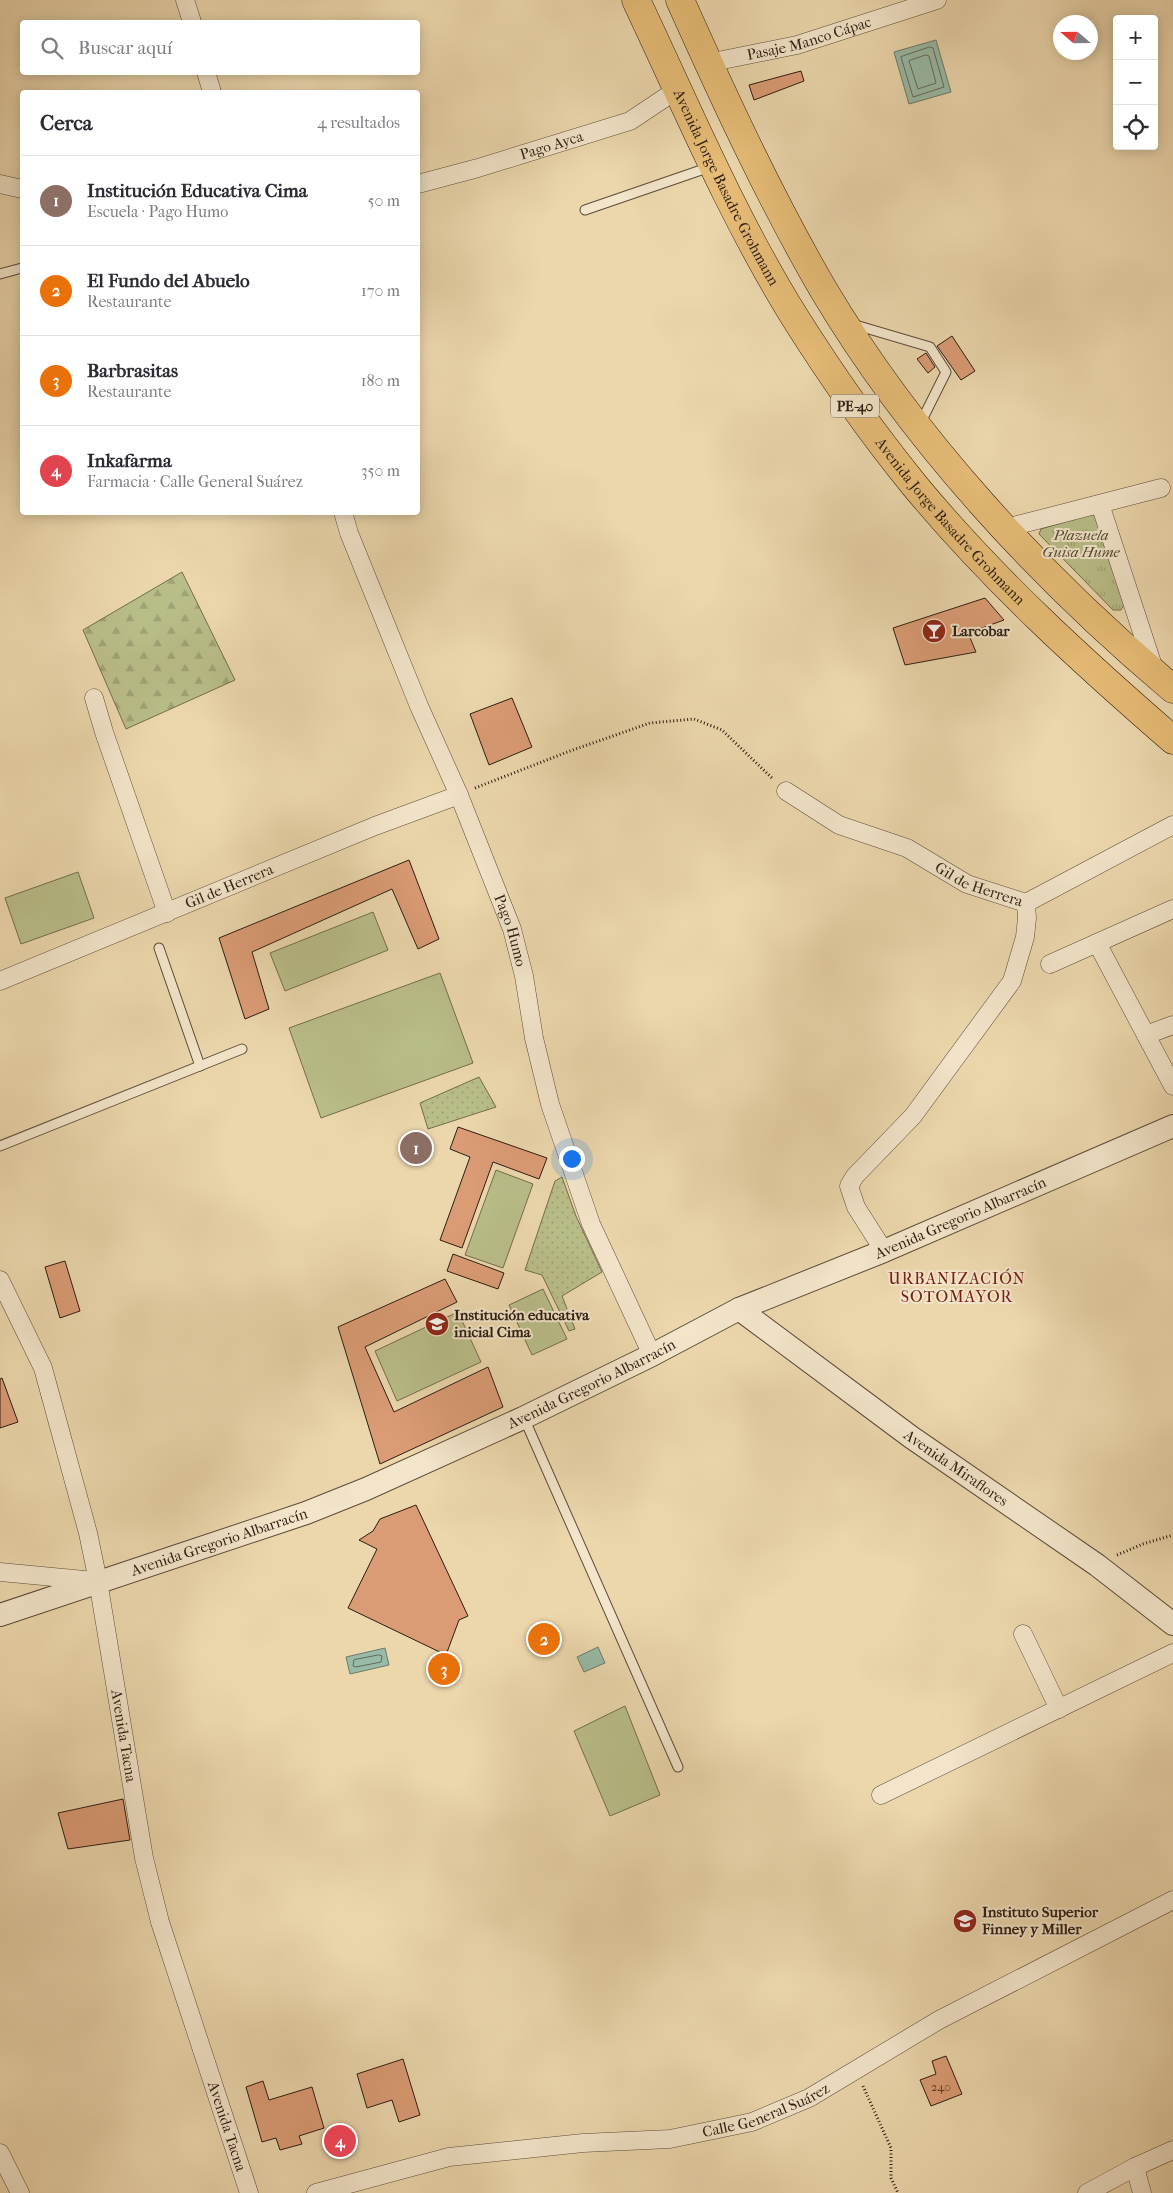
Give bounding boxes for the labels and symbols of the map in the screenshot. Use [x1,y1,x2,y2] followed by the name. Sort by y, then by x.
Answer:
[745,13,874,64] street label: Pasaje Manco Cápac
[1053,15,1098,60] north arrow
[669,85,783,289] street label: Avenida Jorge Basadre Grohmann
[518,127,586,163] street label: Pago Ayca
[831,394,879,418] road number: PE-40
[871,433,1029,609] street label: Avenida Jorge Basadre Grohmann
[1042,526,1121,561] park label: Plazuela Guisa Hume
[921,618,947,644] bar icon: Larcobar
[952,622,1010,640] place label: Larcobar
[932,858,1026,911] street label: Gil de Herrera
[182,860,277,913] street label: Gil de Herrera
[490,892,530,969] street label: Pago Humo
[400,1129,432,1167] pin: 1
[559,1146,585,1172] your location
[871,1173,1049,1263] street label: Avenida Gregorio Albarracín
[888,1268,1026,1306] district label: URBANIZACIÓN SOTOMAYOR
[453,1306,590,1341] place label: Institución educativa inicial Cima
[424,1311,450,1337] school or university icon: Institución educativa inicial Cima
[504,1335,679,1433] street label: Avenida Gregorio Albarracín
[900,1425,1012,1510] street label: Avenida Miraflores
[128,1504,310,1580] street label: Avenida Gregorio Albarracín
[528,1620,560,1658] pin: 2
[428,1650,460,1688] pin: 3
[107,1687,140,1785] street label: Avenida Tacna
[981,1903,1099,1938] place label: Instituto Superior Finney y Miller
[952,1908,978,1934] school or university icon: Instituto Superior Finney y Miller
[204,2078,251,2175] street label: Avenida Tacna
[701,2079,833,2141] street label: Calle General Suárez
[931,2080,951,2094] house number: 240
[324,2122,356,2160] pin: 4

